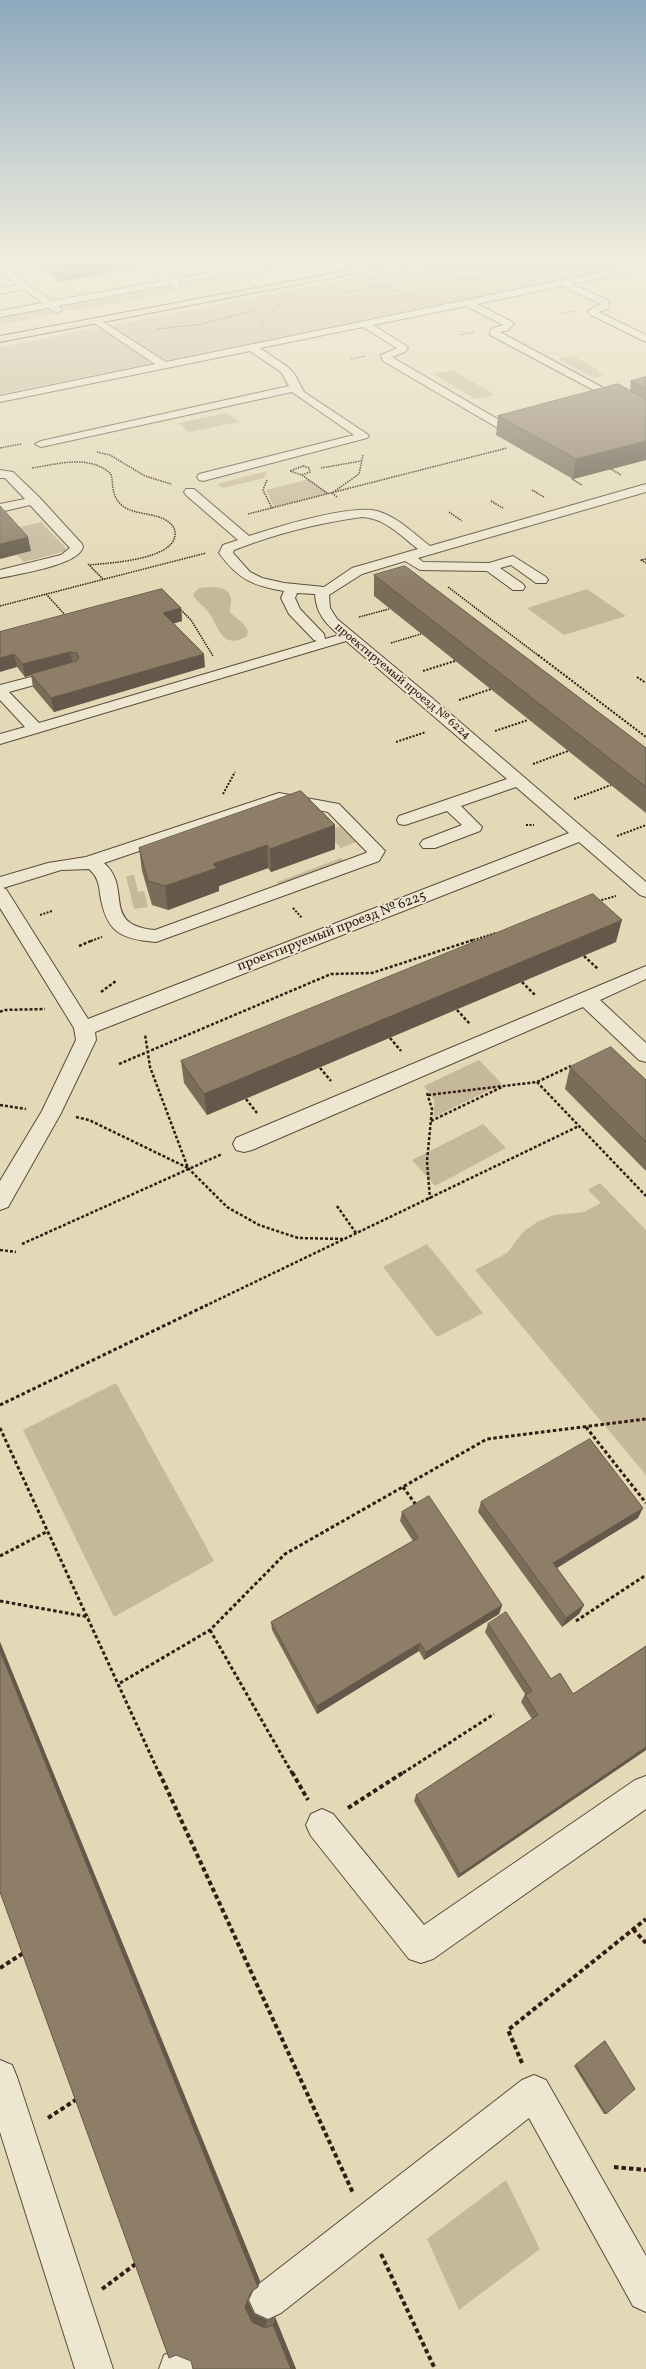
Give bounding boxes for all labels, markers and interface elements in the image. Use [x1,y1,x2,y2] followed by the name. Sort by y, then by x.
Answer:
[331,621,473,743] street label: проектируемый проезд № 6224
[235,888,429,976] street label: проектируемый проезд № 6225

